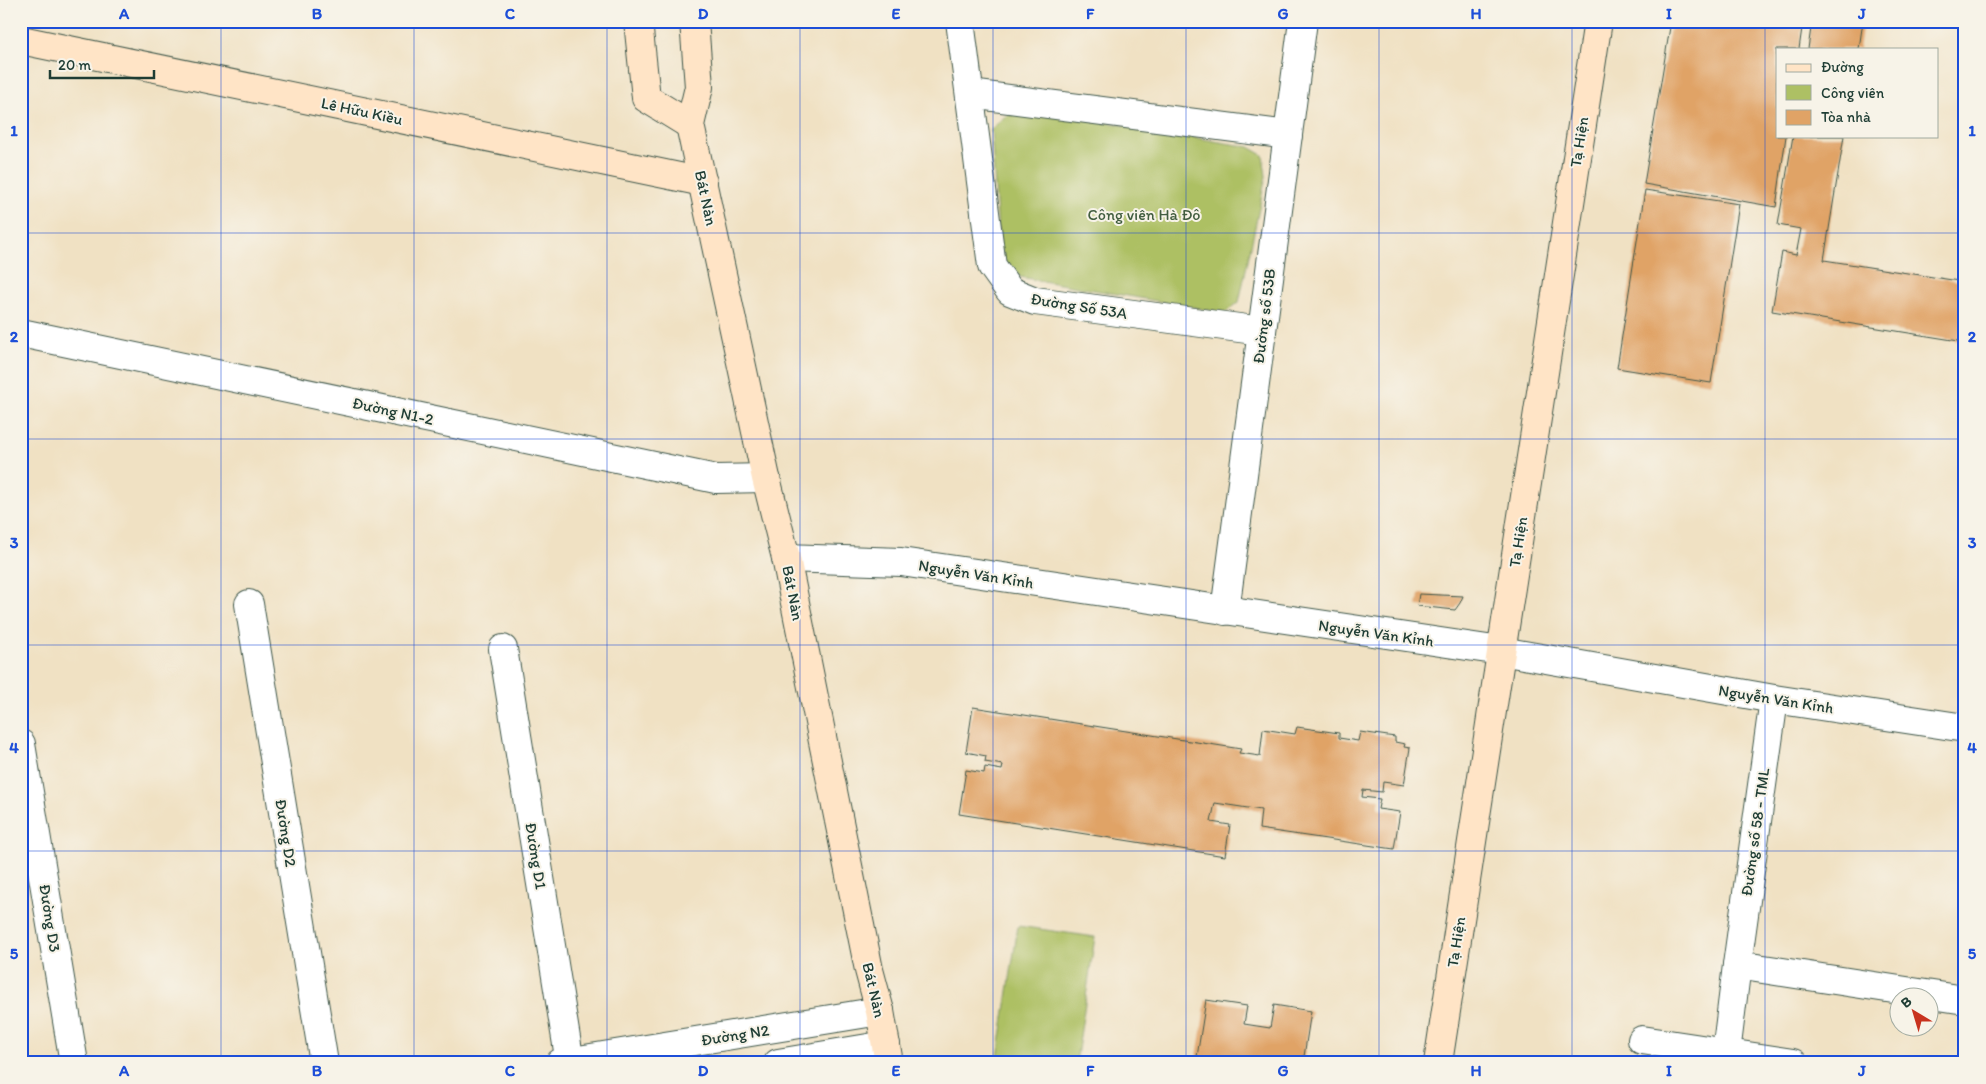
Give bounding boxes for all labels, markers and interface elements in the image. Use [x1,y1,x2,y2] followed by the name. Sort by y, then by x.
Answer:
[118,4,130,23] text: A
[312,4,323,23] text: B
[505,4,516,23] text: C
[698,4,709,23] text: D
[892,4,901,23] text: E
[1086,4,1095,23] text: F
[1277,4,1289,23] text: G
[1470,4,1482,23] text: H
[1666,4,1672,23] text: I
[1857,4,1866,23] text: J
[50,48,154,80] scale bar
[1776,48,1938,138] legend
[58,56,92,74] text: 20 m
[1821,58,1864,76] text: Đường
[1821,84,1885,102] text: Công viên
[319,93,405,129] street label: Lê Hữu Kiều
[1821,108,1871,126] text: Tòa nhà
[1566,115,1592,169] street label: Tạ Hiện
[10,121,18,140] text: 1
[1968,121,1976,140] text: 1
[691,169,721,228] street label: Bát Nàn
[1087,205,1201,224] park label: Công viên Hà Đô
[1249,267,1279,365] street label: Đường số 53B
[1029,289,1129,323] street label: Đường Số 53A
[10,327,19,346] text: 2
[1968,327,1977,346] text: 2
[351,393,436,429] street label: Đường N1-2
[1505,515,1531,569] street label: Tạ Hiện
[10,533,19,552] text: 3
[1968,533,1977,552] text: 3
[917,556,1035,592] street label: Nguyễn Văn Kỉnh
[778,564,808,623] street label: Bát Nàn
[1317,616,1435,650] street label: Nguyễn Văn Kỉnh
[1717,681,1835,717] street label: Nguyễn Văn Kỉnh
[9,738,19,757] text: 4
[1967,738,1977,757] text: 4
[1737,767,1773,897] street label: Đường số 58 - TML
[271,798,301,869] street label: Đường D2
[521,821,551,891] street label: Đường D1
[35,883,65,954] street label: Đường D3
[1443,915,1469,969] street label: Tạ Hiện
[10,944,19,963] text: 5
[1968,944,1977,963] text: 5
[858,961,890,1020] street label: Bát Nàn
[1888,986,1938,1036] north arrow
[1898,993,1915,1012] text: B
[700,1020,771,1050] street label: Đường N2
[118,1061,130,1080] text: A
[312,1061,323,1080] text: B
[505,1061,516,1080] text: C
[698,1061,709,1080] text: D
[892,1061,901,1080] text: E
[1086,1061,1095,1080] text: F
[1277,1061,1289,1080] text: G
[1470,1061,1482,1080] text: H
[1666,1061,1672,1080] text: I
[1857,1061,1866,1080] text: J

